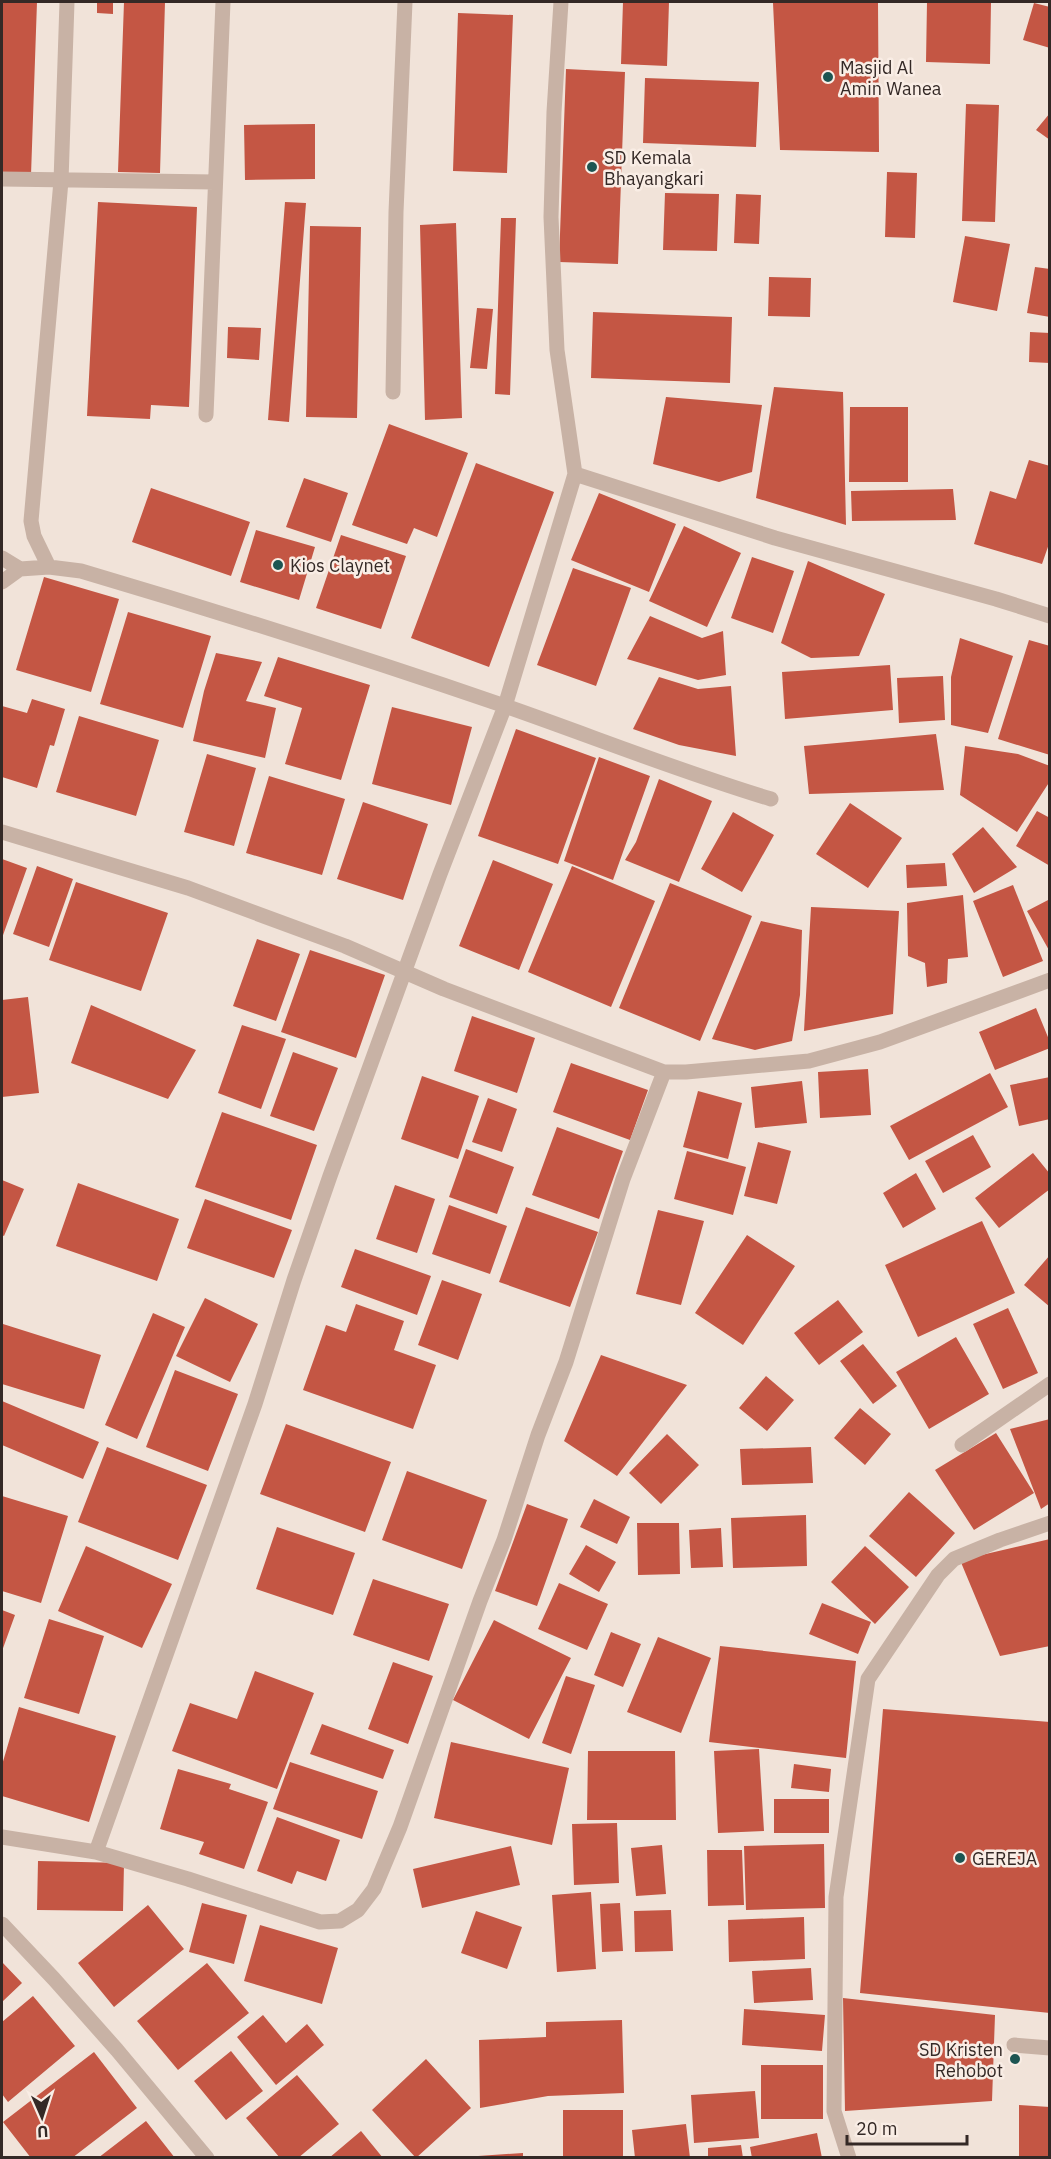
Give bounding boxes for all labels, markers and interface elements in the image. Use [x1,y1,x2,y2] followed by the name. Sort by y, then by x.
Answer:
[840,56,942,100] place label: Masjid Al Amin Wanea
[821,70,835,84] marker: Masjid Al Amin Wanea
[604,146,704,190] place label: SD Kemala Bhayangkari
[585,160,599,174] marker: SD Kemala Bhayangkari
[290,554,390,577] place label: Kios Claynet
[271,558,285,572] marker: Kios Claynet
[972,1847,1038,1870] place label: GEREJA
[953,1851,967,1865] marker: GEREJA
[919,2038,1003,2082] place label: SD Kristen Rehobot
[1008,2052,1022,2066] marker: SD Kristen Rehobot
[12,2087,72,2147] north arrow
[847,2108,967,2146] scale bar
[856,2117,898,2140] text: 20 m
[37,2122,49,2142] text: U

